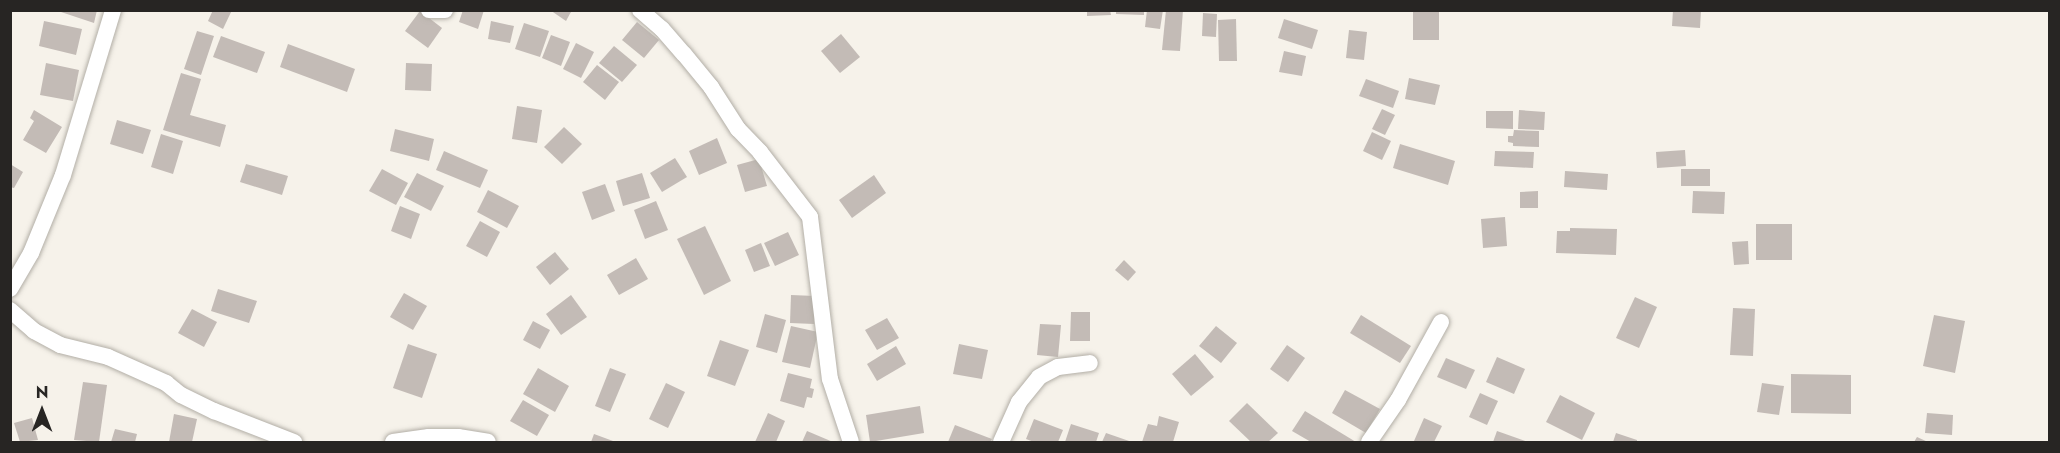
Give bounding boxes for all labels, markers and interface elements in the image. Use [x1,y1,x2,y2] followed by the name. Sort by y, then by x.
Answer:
[12,381,72,441] north arrow
[36,381,48,404] text: N

